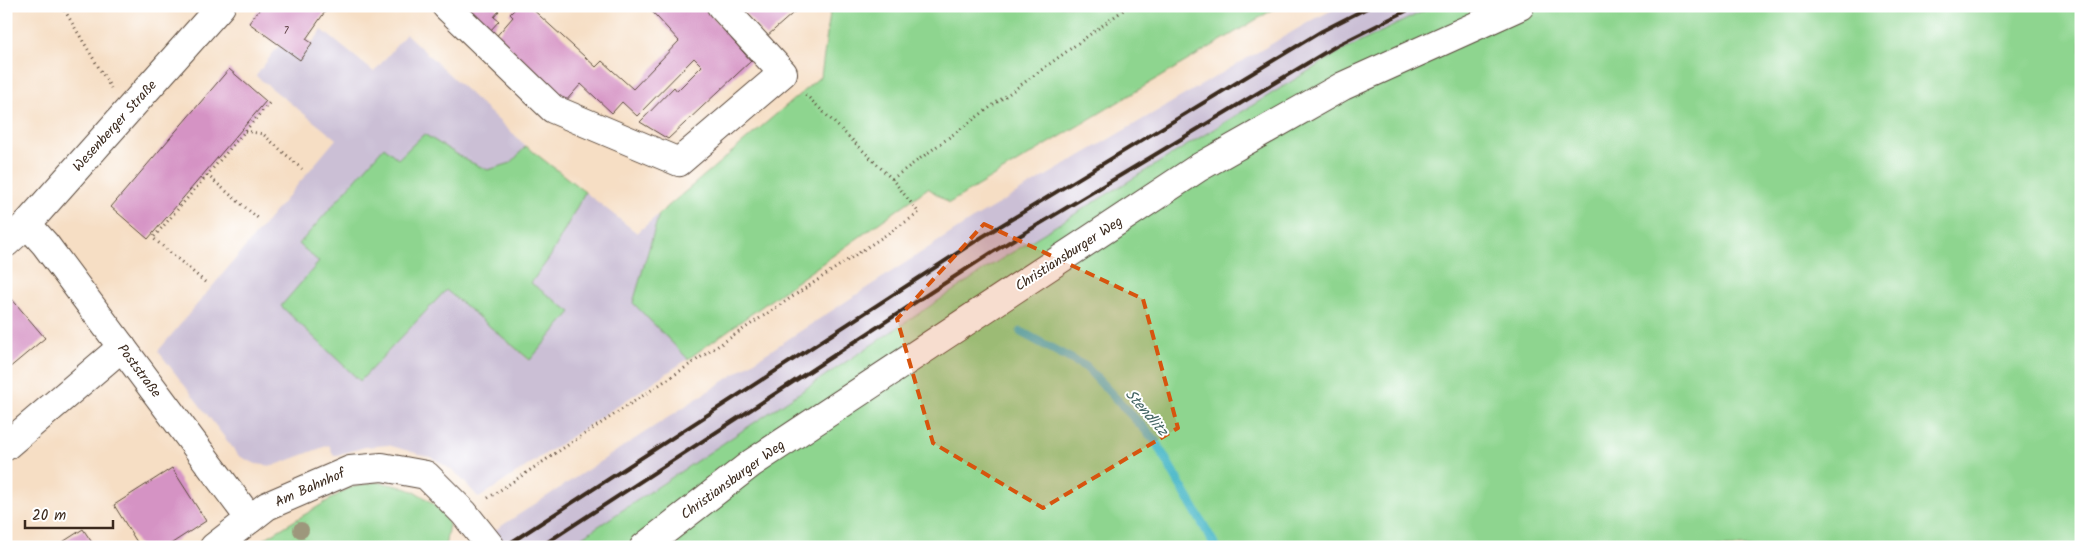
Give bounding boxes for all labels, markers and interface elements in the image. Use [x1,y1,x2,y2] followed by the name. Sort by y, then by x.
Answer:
[283,22,289,40] house number: 7
[68,75,163,177] street label: Wesenberger Straße
[1011,211,1127,297] street label: Christiansburger Weg
[111,339,167,403] street label: Poststraße
[1119,384,1174,443] water label: Stendlitz
[676,435,790,525] street label: Christiansburger Weg
[271,462,350,513] street label: Am Bahnhof
[25,498,112,530] scale bar
[32,504,66,528] text: 20 m

